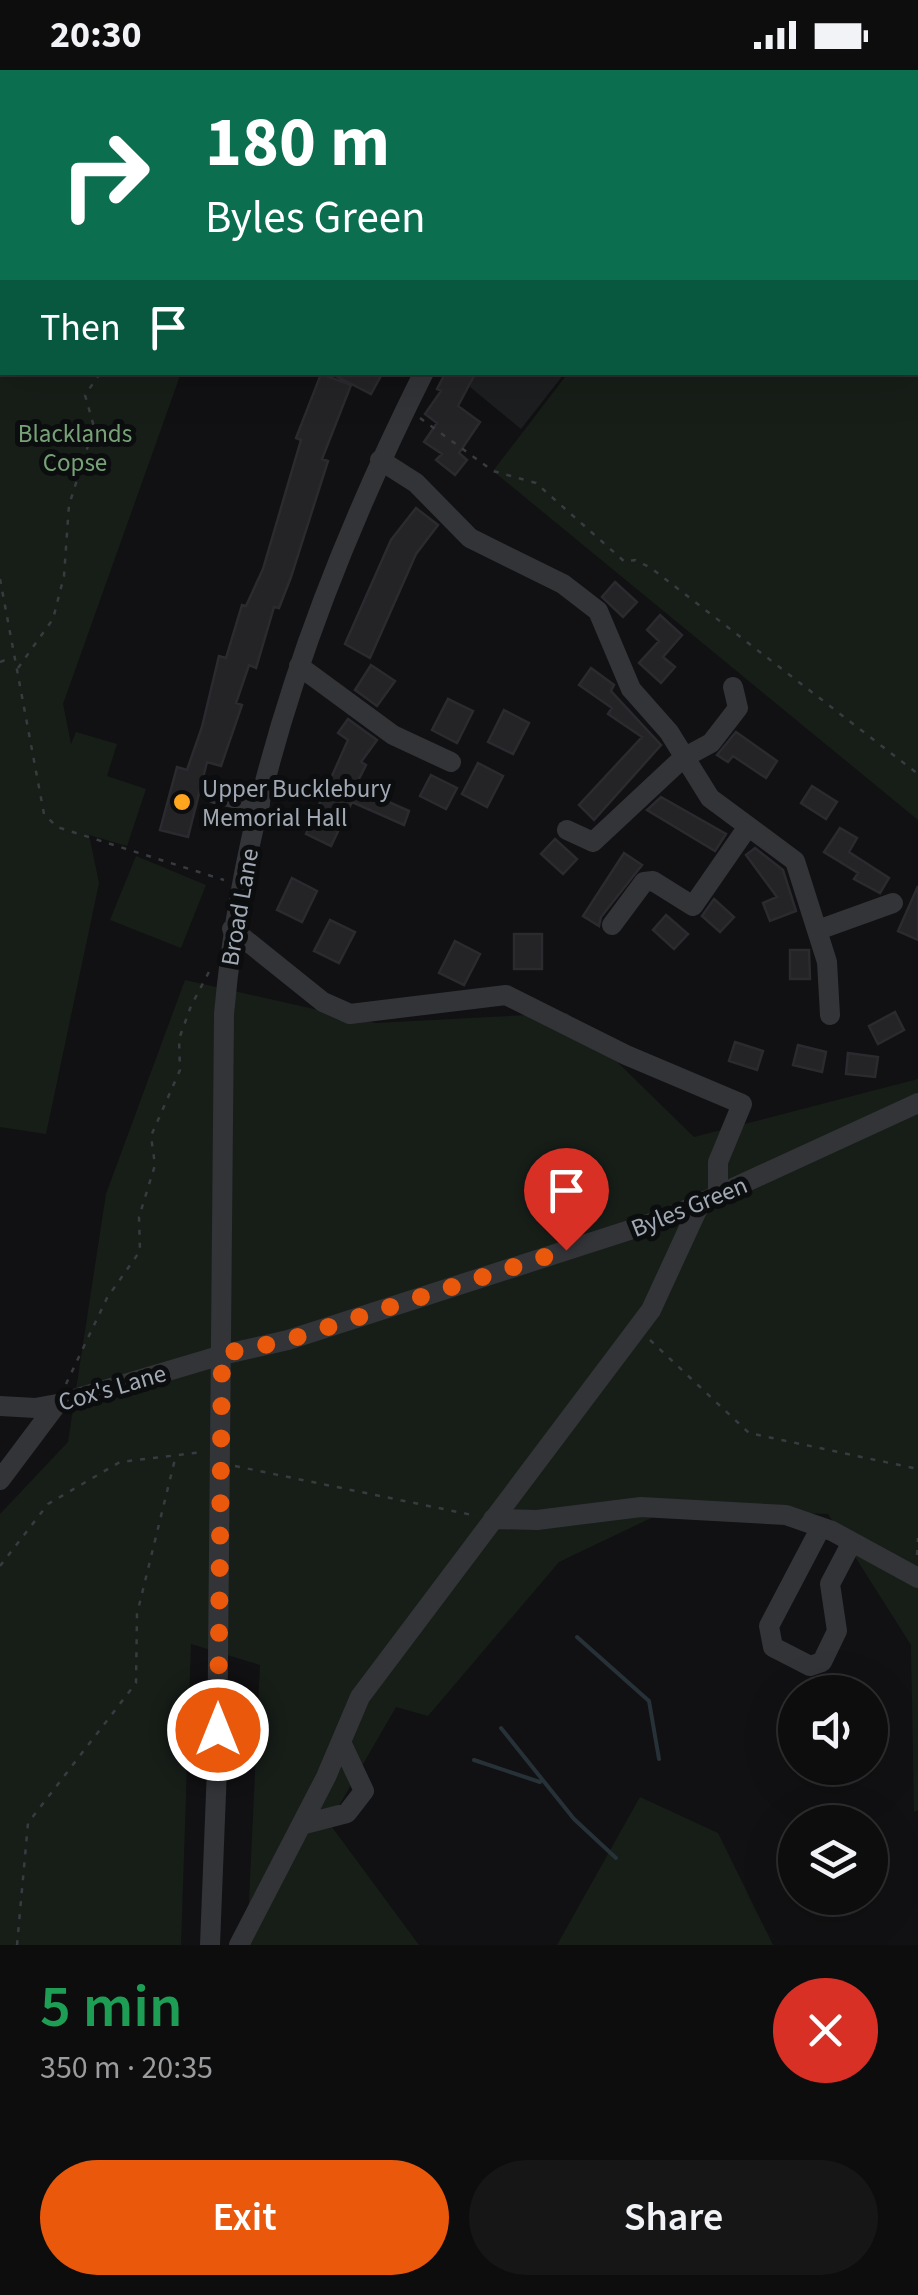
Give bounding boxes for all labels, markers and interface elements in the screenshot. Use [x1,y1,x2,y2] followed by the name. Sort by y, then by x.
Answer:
[50,8,142,62] text: 20:30
[205,93,390,193] text: 180 m
[40,110,170,240] icon: right
[205,186,426,250] text: Byles Green
[141,300,196,355] icon: arrive
[40,301,121,355] text: Then
[18,416,132,481] park label: Blacklands Copse
[202,771,392,836] place label: Upper Bucklebury Memorial Hall
[171,791,193,813] marker: Upper Bucklebury Memorial Hall
[212,846,268,969] street label: Broad Lane
[524,1148,609,1251] pin
[539,1163,594,1218] icon: arrive
[626,1167,753,1247] street label: Byles Green
[54,1355,170,1421] street label: Cox's Lane
[778,1675,888,1915] map controls
[778,1675,888,1785] button: sound
[166,1678,270,1782] position arrow
[778,1805,888,1915] button: layers
[40,1965,183,2050] text: 5 min
[773,1978,878,2083] button: close
[40,2045,213,2091] text: 350 m · 20:35
[40,2160,449,2275] button: Exit
[469,2160,878,2275] button: Share

